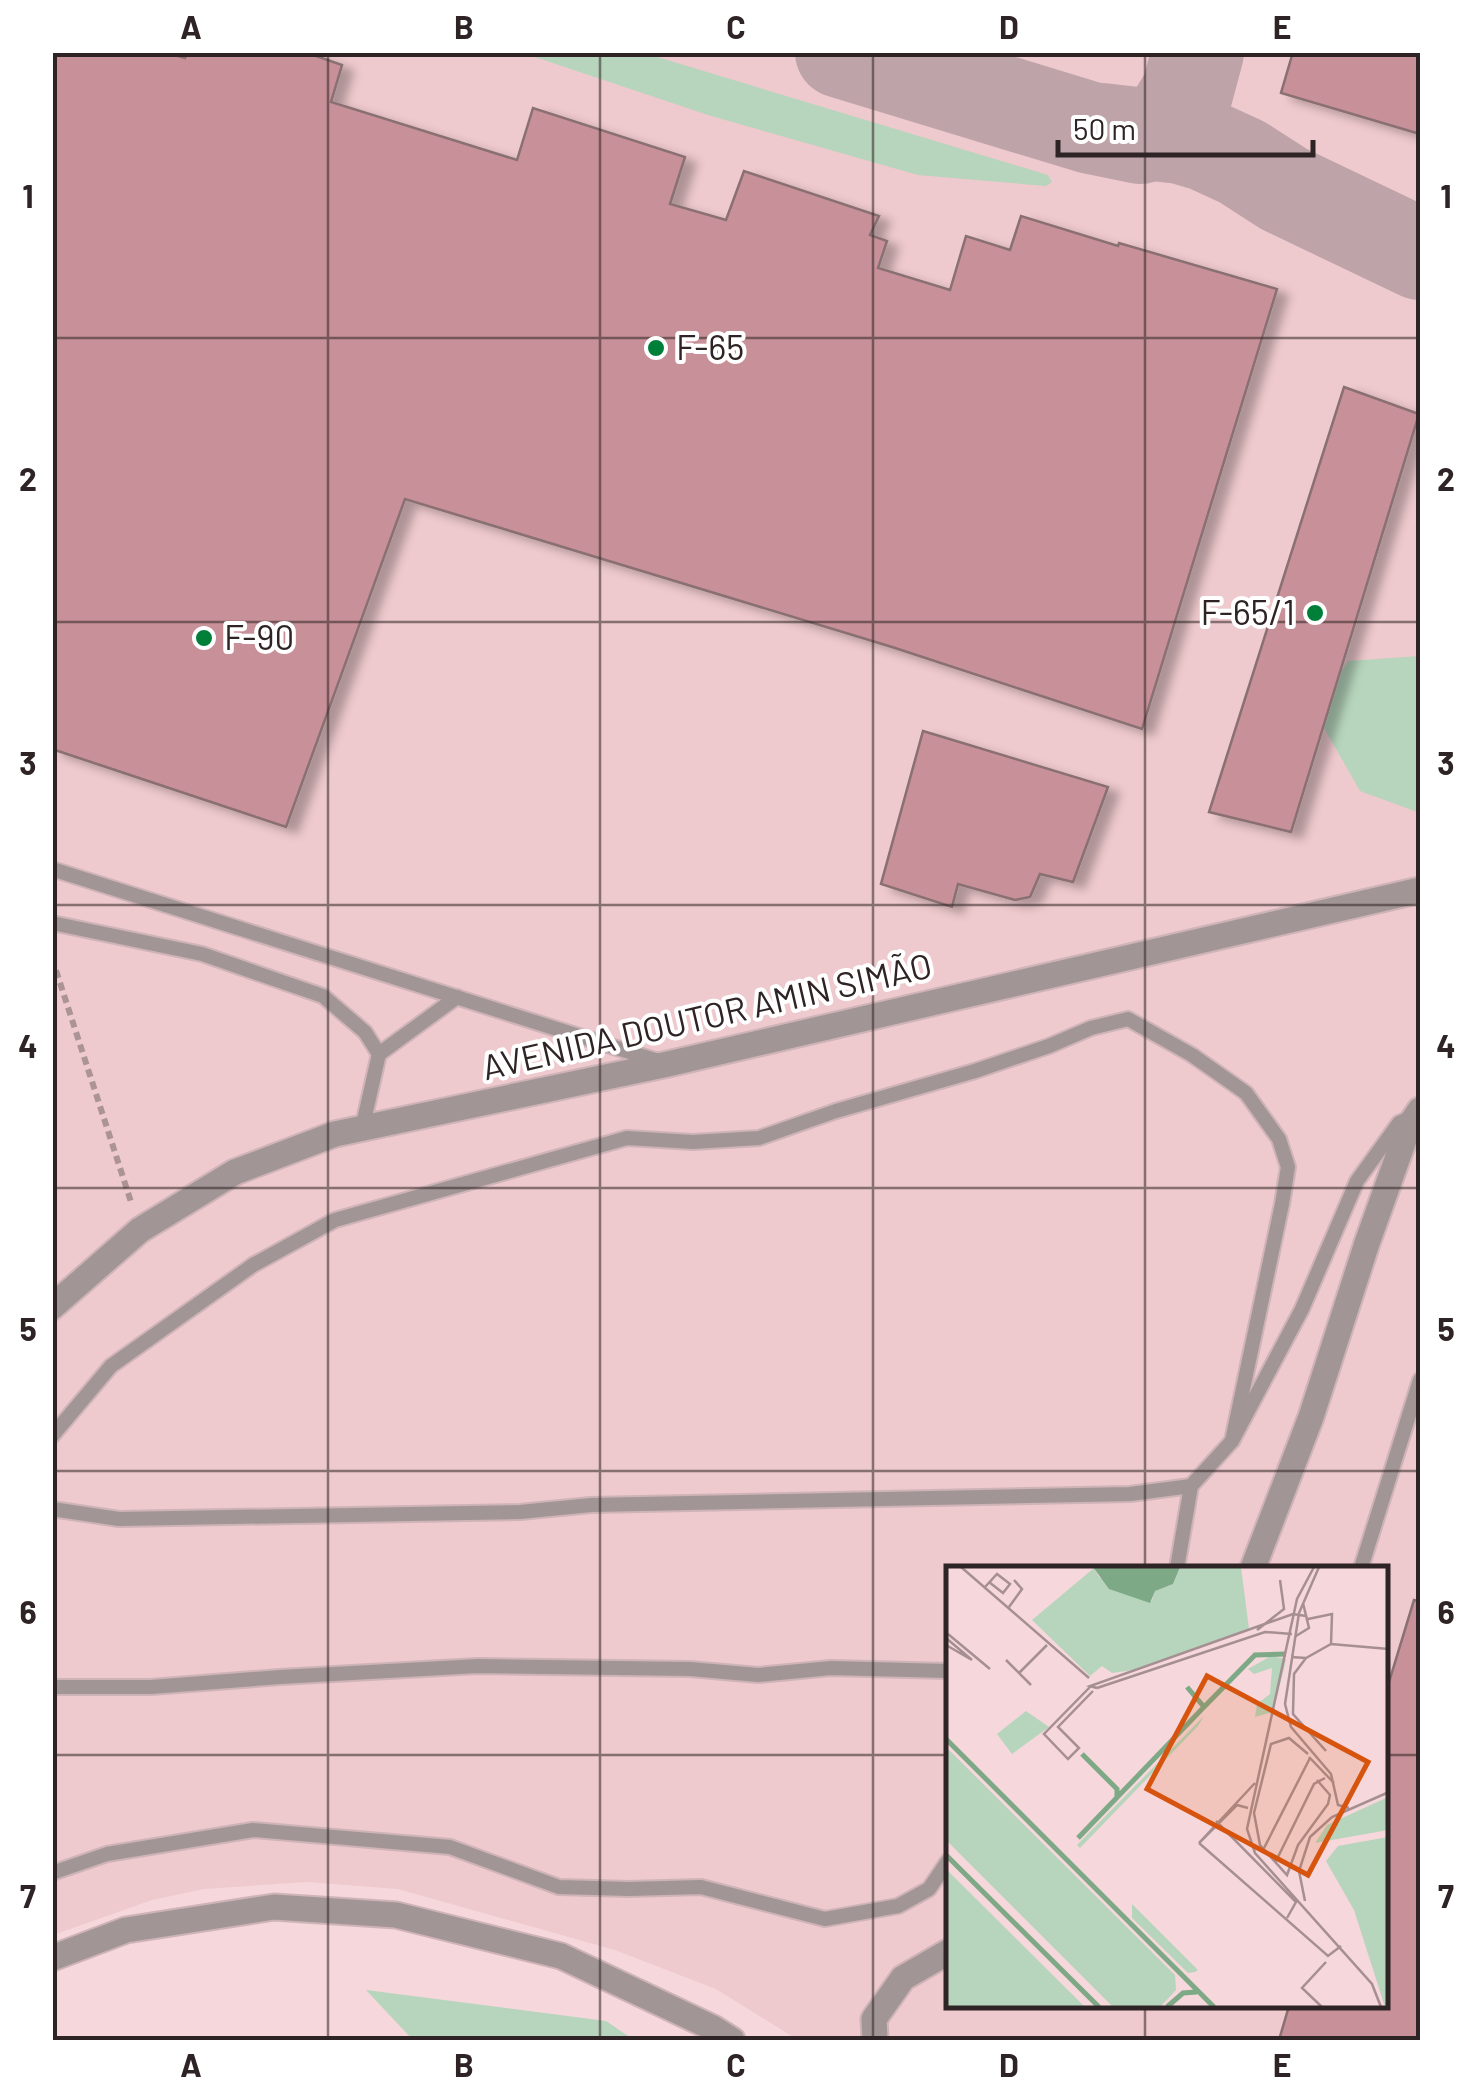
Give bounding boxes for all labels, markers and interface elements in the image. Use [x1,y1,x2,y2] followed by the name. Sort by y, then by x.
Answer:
[180,7,202,45] text: A
[454,7,474,45] text: B
[726,7,746,45] text: C
[999,7,1019,45] text: D
[1273,7,1291,45] text: E
[1058,95,1313,157] scale bar
[1073,110,1136,146] text: 50 m
[22,176,34,214] text: 1
[1440,176,1452,214] text: 1
[676,325,744,367] place label: F-65
[645,337,667,359] marker: F-65
[19,459,37,497] text: 2
[1437,459,1455,497] text: 2
[1200,590,1295,632] place label: F-65/1
[1304,602,1326,624] marker: F-65/1
[224,615,294,657] place label: F-90
[193,627,215,649] marker: F-90
[19,743,37,781] text: 3
[1437,743,1455,781] text: 3
[478,943,935,1087] street label: AVENIDA DOUTOR AMIN SIMÃO
[18,1026,38,1064] text: 4
[1436,1026,1456,1064] text: 4
[19,1309,37,1347] text: 5
[1437,1309,1455,1347] text: 5
[946,1566,1388,2008] inset map
[19,1592,37,1630] text: 6
[1437,1592,1455,1630] text: 6
[20,1876,36,1914] text: 7
[1438,1876,1454,1914] text: 7
[180,2045,202,2083] text: A
[454,2045,474,2083] text: B
[726,2045,746,2083] text: C
[999,2045,1019,2083] text: D
[1273,2045,1291,2083] text: E

